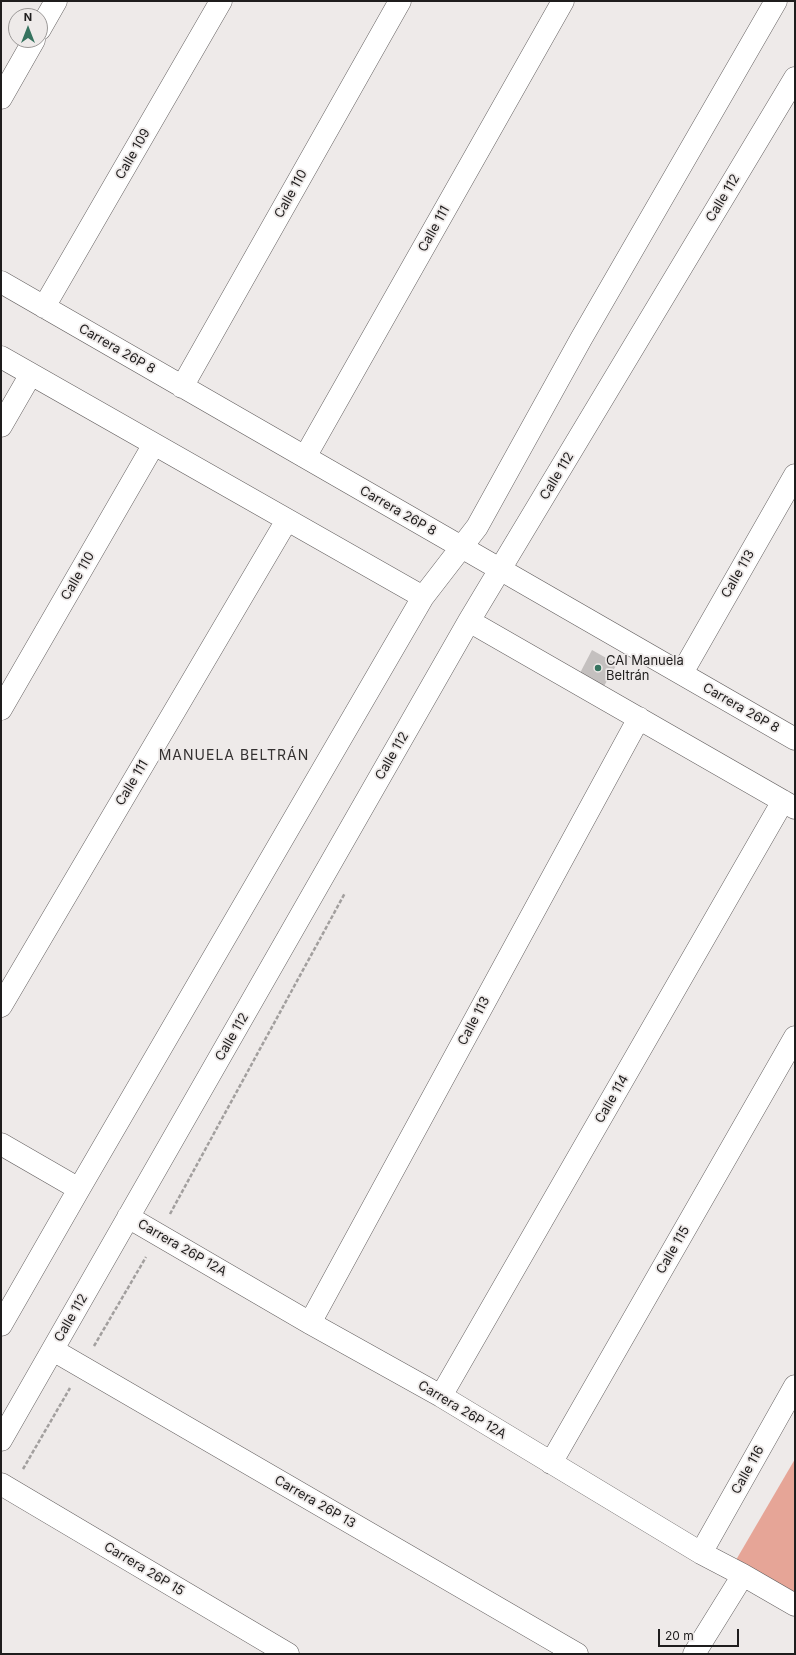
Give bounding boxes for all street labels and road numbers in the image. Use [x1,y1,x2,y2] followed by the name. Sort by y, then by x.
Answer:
[112,126,154,182] street label: Calle 109
[271,167,311,221] street label: Calle 110
[703,171,743,225] street label: Calle 112
[415,203,453,255] street label: Calle 111
[76,321,158,377] street label: Carrera 26P 8
[537,449,577,503] street label: Calle 112
[357,483,439,539] street label: Carrera 26P 8
[718,547,758,601] street label: Calle 113
[58,549,98,603] street label: Calle 110
[700,680,782,736] street label: Carrera 26P 8
[372,729,412,783] street label: Calle 112
[112,757,152,809] street label: Calle 111
[455,994,493,1048] street label: Calle 113
[212,1010,252,1064] street label: Calle 112
[592,1072,632,1126] street label: Calle 114
[135,1216,229,1280] street label: Carrera 26P 12A
[653,1223,693,1277] street label: Calle 115
[51,1291,91,1345] street label: Calle 112
[415,1378,509,1442] street label: Carrera 26P 12A
[728,1443,768,1497] street label: Calle 116
[272,1472,358,1532] street label: Carrera 26P 13
[101,1539,187,1599] street label: Carrera 26P 15

